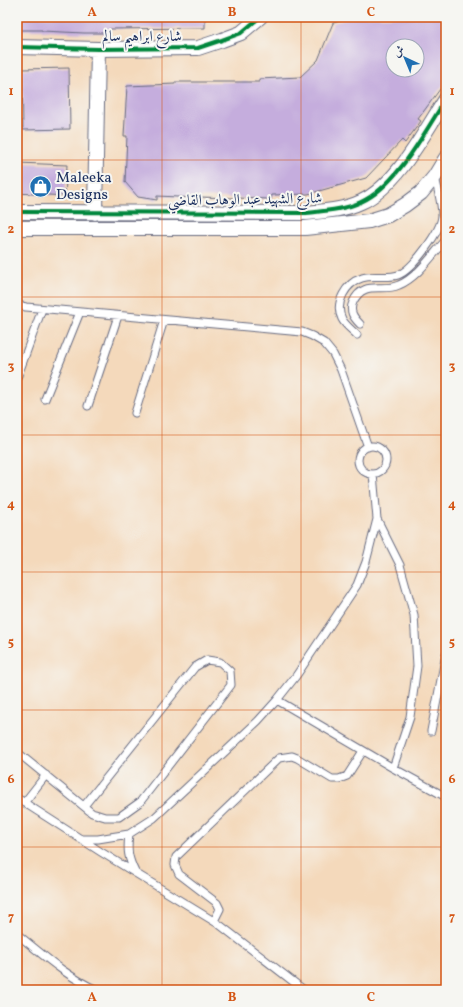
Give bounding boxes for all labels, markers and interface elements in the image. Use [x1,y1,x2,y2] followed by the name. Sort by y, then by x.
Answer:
[87,4,97,22] text: A
[228,4,237,22] text: B
[367,4,375,22] text: C
[102,27,182,51] street label: شارع ابراهيم سالم
[385,38,425,78] north arrow
[390,43,408,61] text: ش
[8,83,14,101] text: 1
[449,83,455,101] text: 1
[56,168,112,206] place label: Maleeka Designs
[28,173,54,199] shop icon: Maleeka Designs
[168,189,322,214] street label: شارع الشهيد عبد الوهاب القاضي
[8,221,15,239] text: 2
[449,221,456,239] text: 2
[8,358,15,376] text: 3
[449,358,456,376] text: 3
[7,496,15,514] text: 4
[448,496,456,514] text: 4
[8,634,14,652] text: 5
[449,634,455,652] text: 5
[7,771,15,789] text: 6
[448,771,456,789] text: 6
[8,909,14,927] text: 7
[449,909,455,927] text: 7
[87,989,97,1007] text: A
[228,989,237,1007] text: B
[367,989,375,1007] text: C

